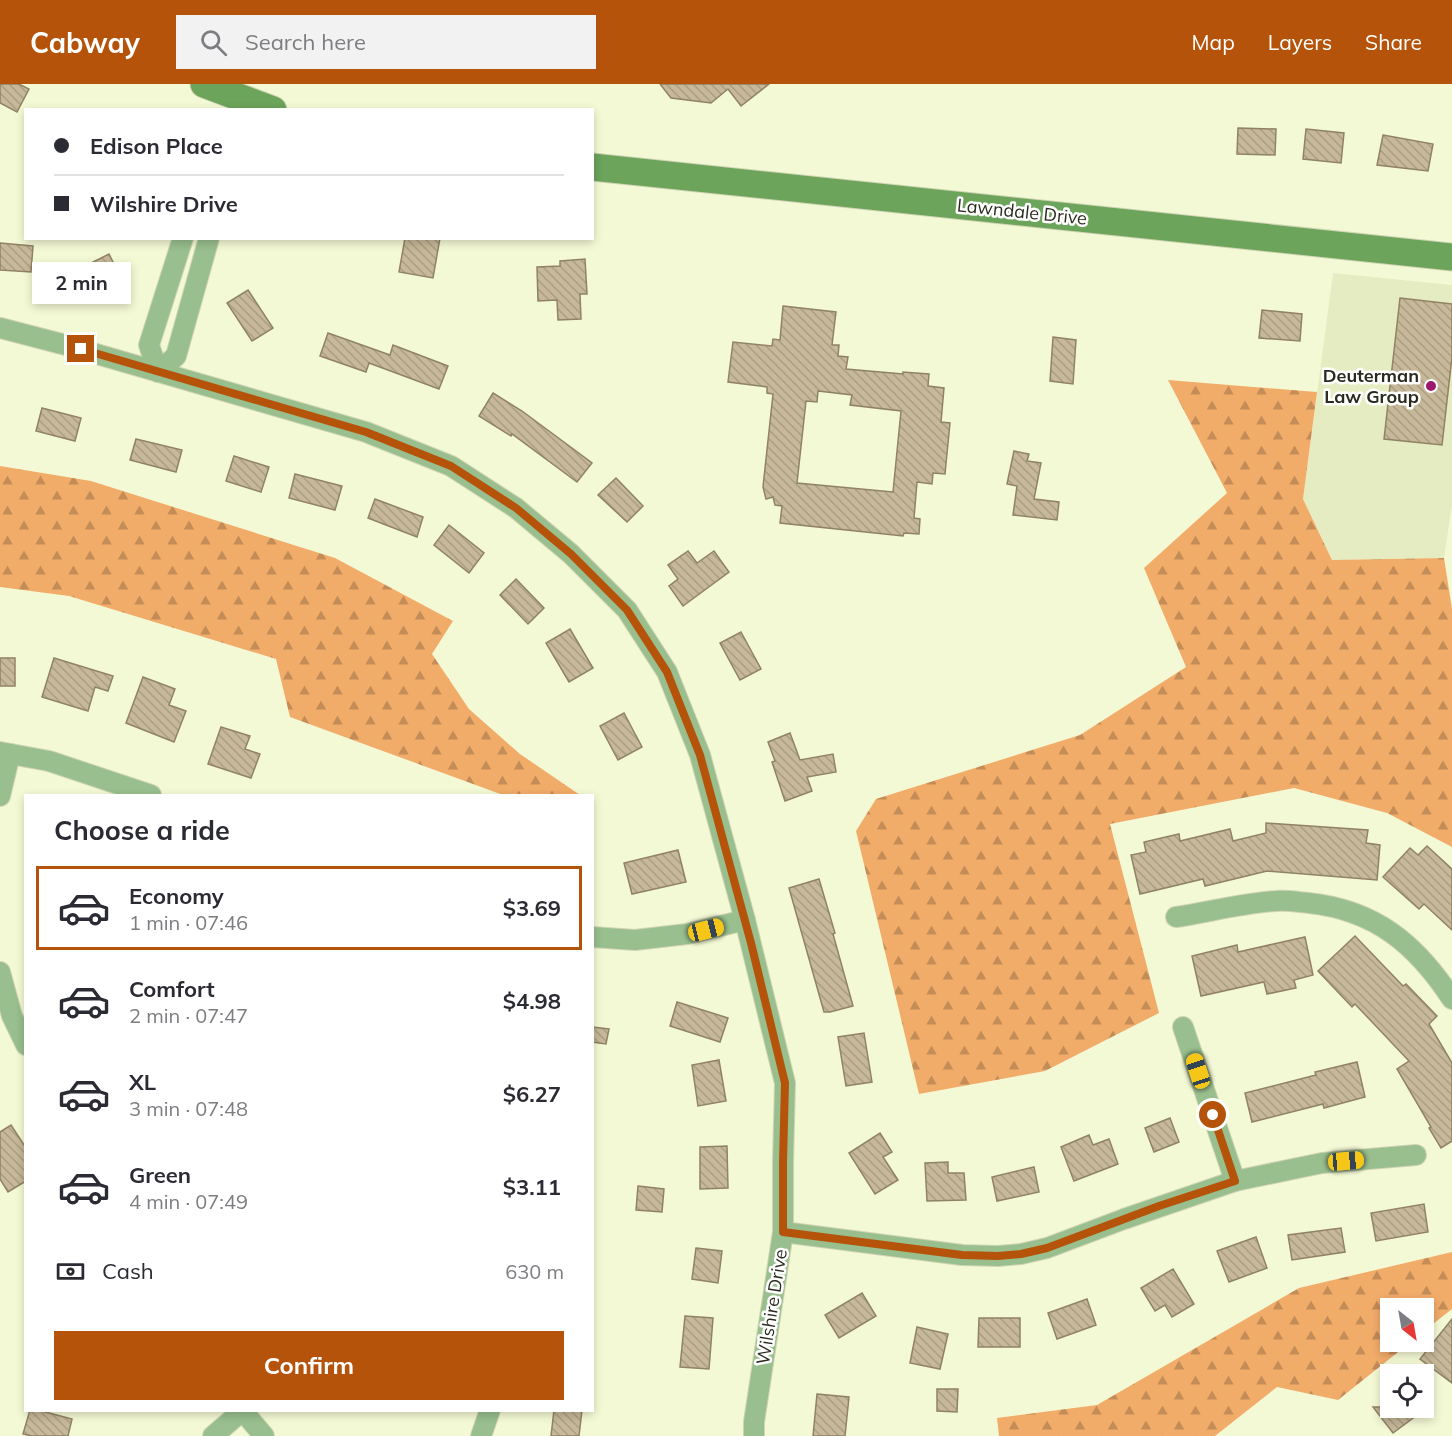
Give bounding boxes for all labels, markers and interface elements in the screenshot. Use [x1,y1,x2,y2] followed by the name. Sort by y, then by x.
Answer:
[176,15,596,69] search box
[30,25,140,60] text: Cabway
[197,26,230,59] icon: search
[245,28,366,56] text: Search here
[1192,29,1235,55] text: Map
[1268,29,1332,55] text: Layers
[1365,29,1422,55] text: Share
[90,132,223,160] text: Edison Place
[90,190,238,218] text: Wilshire Drive
[956,193,1088,230] street label: Lawndale Drive
[32,262,130,304] callout: 2 min
[55,270,108,295] text: 2 min
[67,335,94,362] route end
[1323,364,1419,408] place label: Deuterman Law Group
[1424,379,1438,393] marker: Deuterman Law Group
[54,813,230,847] text: Choose a ride
[57,881,111,935] icon: car
[129,882,224,910] text: Economy
[503,894,561,922] text: $3.69
[129,910,248,935] text: 1 min · 07:46
[686,917,726,943] car
[57,974,111,1028] icon: car
[129,975,215,1003] text: Comfort
[503,987,561,1015] text: $4.98
[129,1003,248,1028] text: 2 min · 07:47
[1184,1051,1212,1091] car
[57,1067,111,1121] icon: car
[129,1068,156,1096] text: XL
[503,1080,561,1108] text: $6.27
[129,1096,248,1121] text: 3 min · 07:48
[1199,1101,1226,1128] route start
[1327,1150,1365,1172] car
[57,1160,111,1214] icon: car
[129,1161,191,1189] text: Green
[503,1173,561,1201] text: $3.11
[129,1189,248,1214] text: 4 min · 07:49
[751,1247,792,1366] street label: Wilshire Drive
[54,1255,87,1288] icon: cash
[102,1257,154,1285] text: Cash
[505,1259,564,1284] text: 630 m
[1380,1298,1434,1352] north arrow
[1380,1298,1434,1418] map controls
[54,1331,564,1400] button: Confirm
[1380,1364,1434,1418] button: locate

